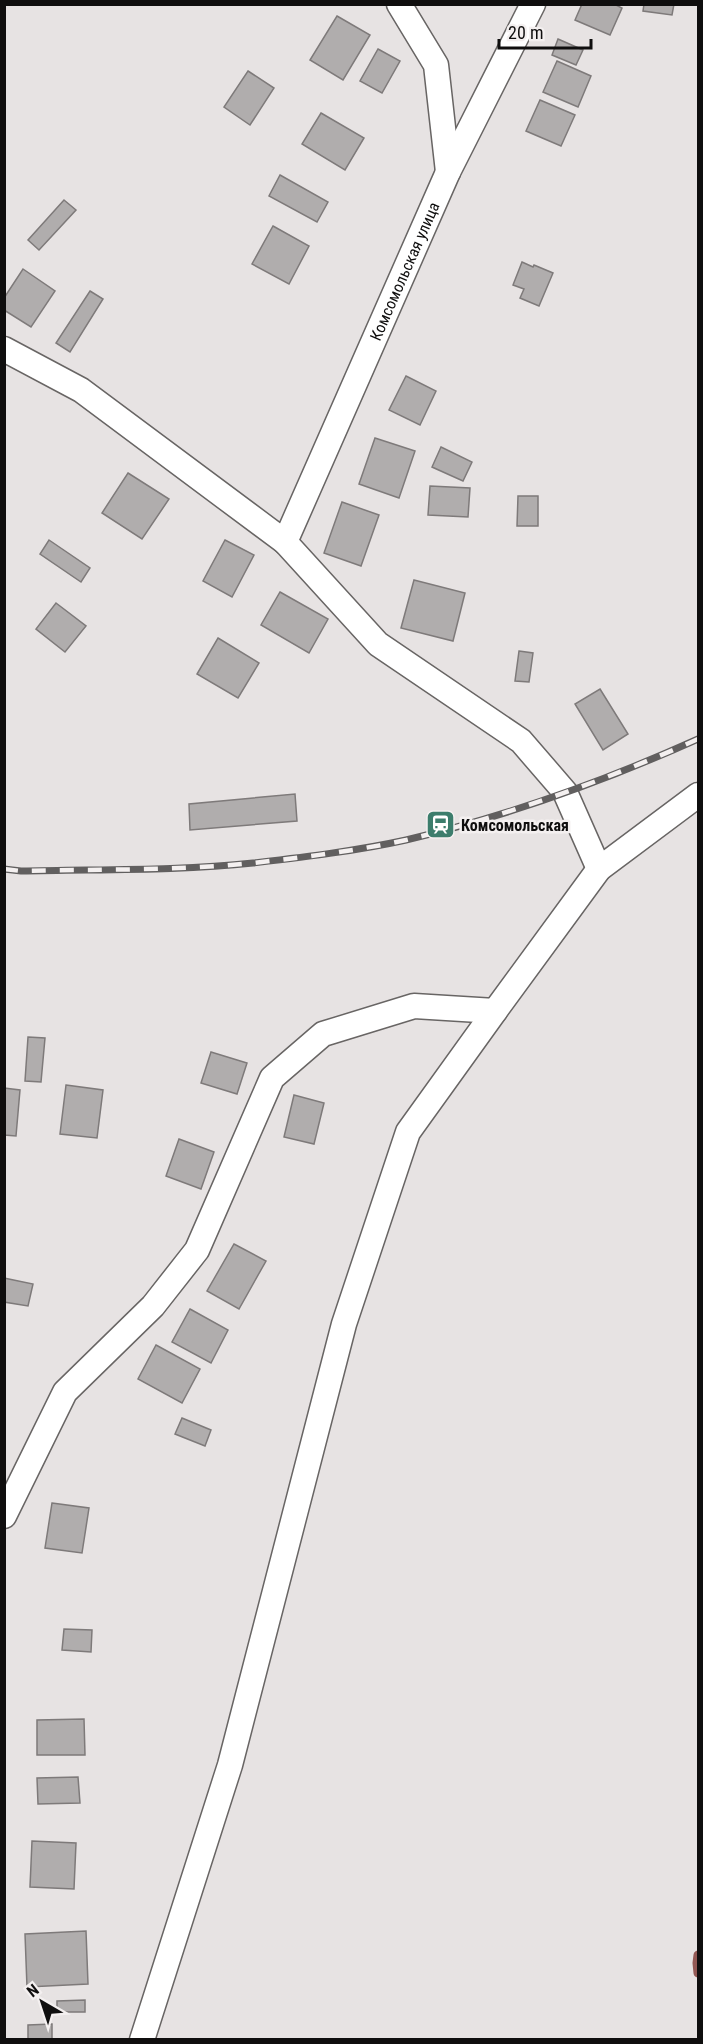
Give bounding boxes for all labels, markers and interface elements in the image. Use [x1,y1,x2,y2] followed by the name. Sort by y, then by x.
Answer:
[499,12,590,50] scale bar
[508,22,543,43] text: 20 m
[366,199,444,344] street label: Комсомольская улица
[424,809,456,841] station icon: Комсомольская
[461,816,569,835] place label: Комсомольская
[12,1972,72,2032] north arrow
[23,1980,43,2001] text: N

